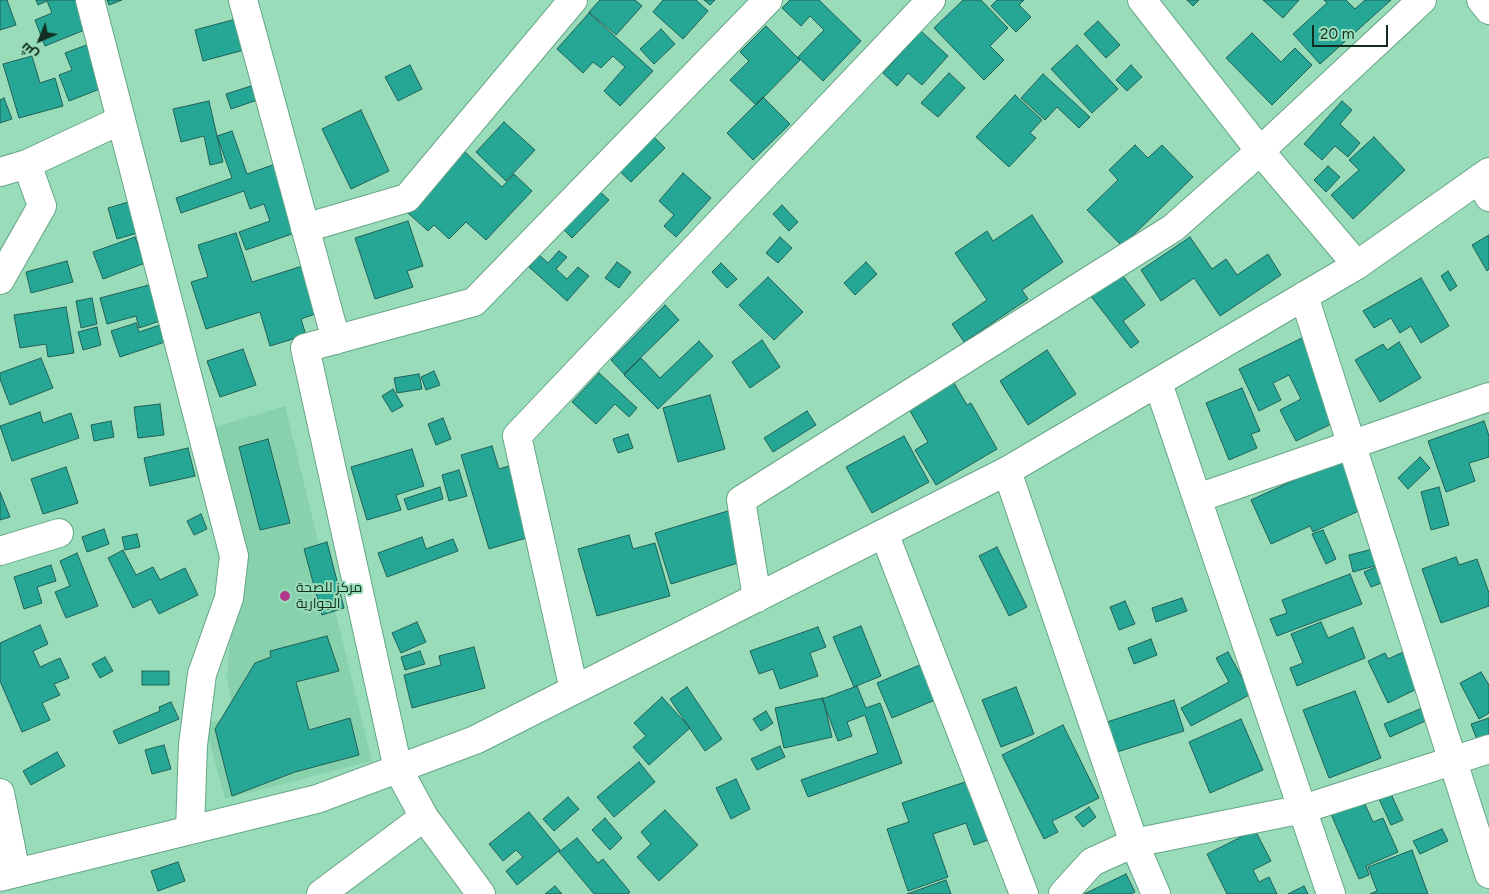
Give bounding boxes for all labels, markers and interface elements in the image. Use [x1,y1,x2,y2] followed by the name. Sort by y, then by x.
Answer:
[15,15,65,65] north arrow
[1314,15,1390,47] scale bar
[1320,25,1354,43] text: 20 m
[17,39,42,64] text: ش
[296,580,362,612] place label: مركز للصحة الجوارية
[278,589,292,603] marker: مركز للصحة الجوارية

